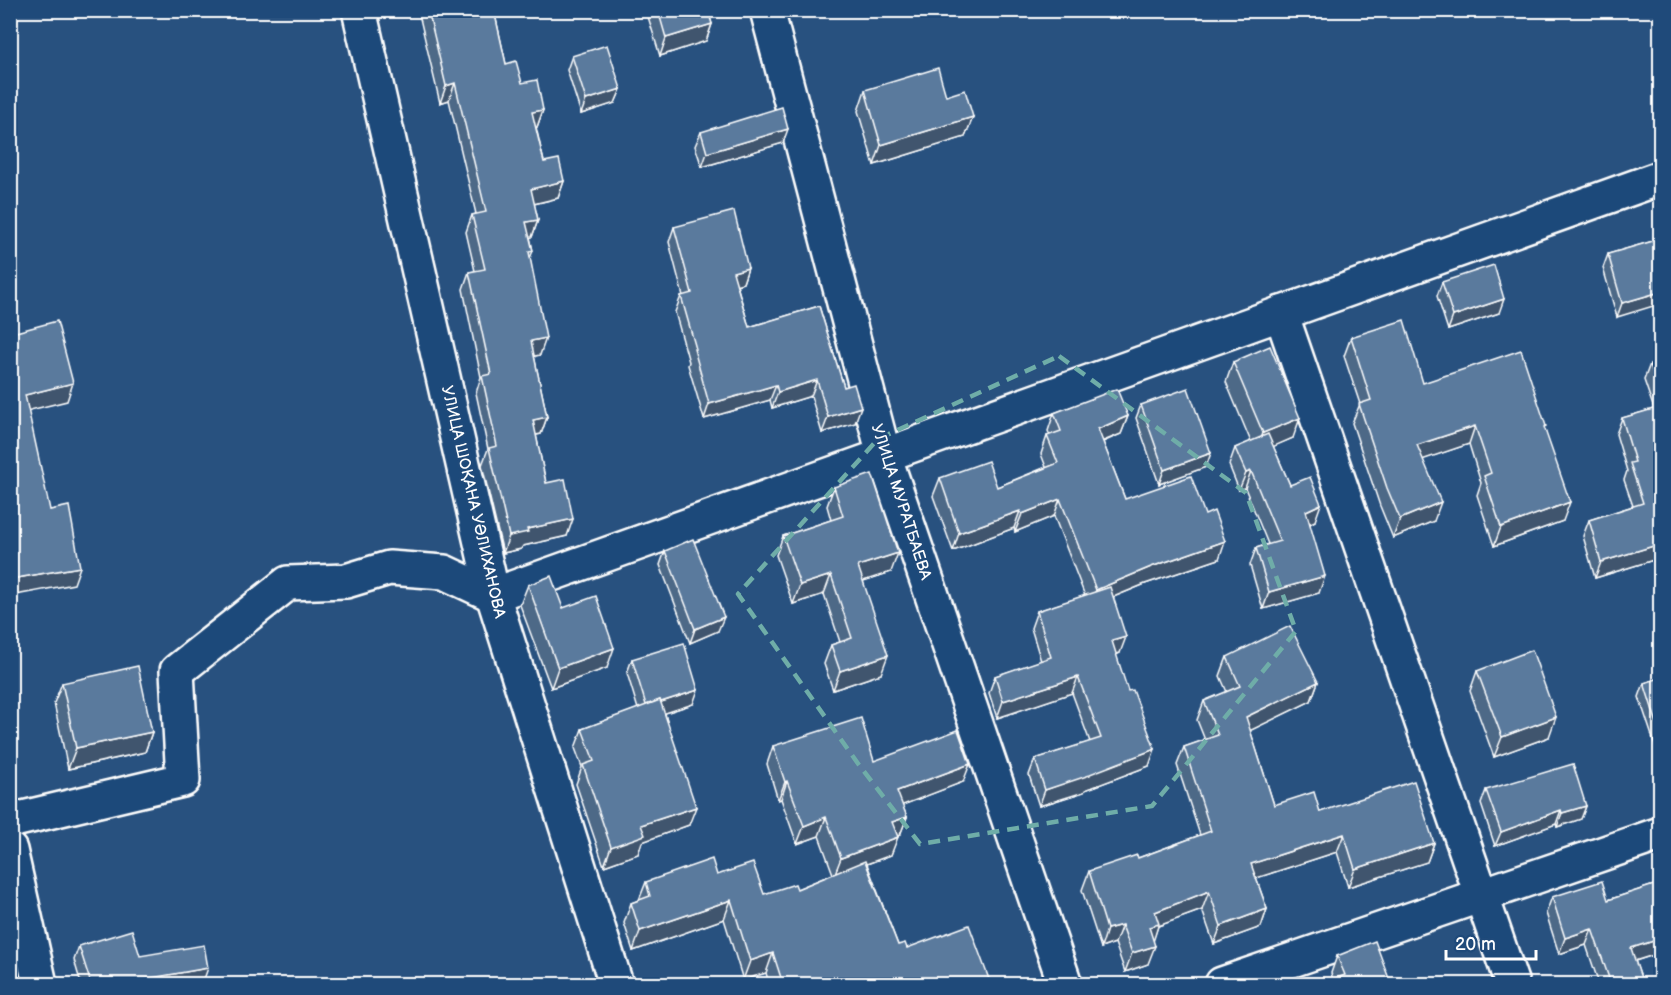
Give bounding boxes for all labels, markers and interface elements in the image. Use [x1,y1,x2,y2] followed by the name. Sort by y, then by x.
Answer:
[437,384,509,620] street label: УЛИЦА ШОҚАНА УӘЛИХАНОВА
[867,422,935,583] street label: УЛИЦА МУРАТБАЕВА
[1446,923,1536,961] scale bar
[1455,934,1496,955] text: 20 m

